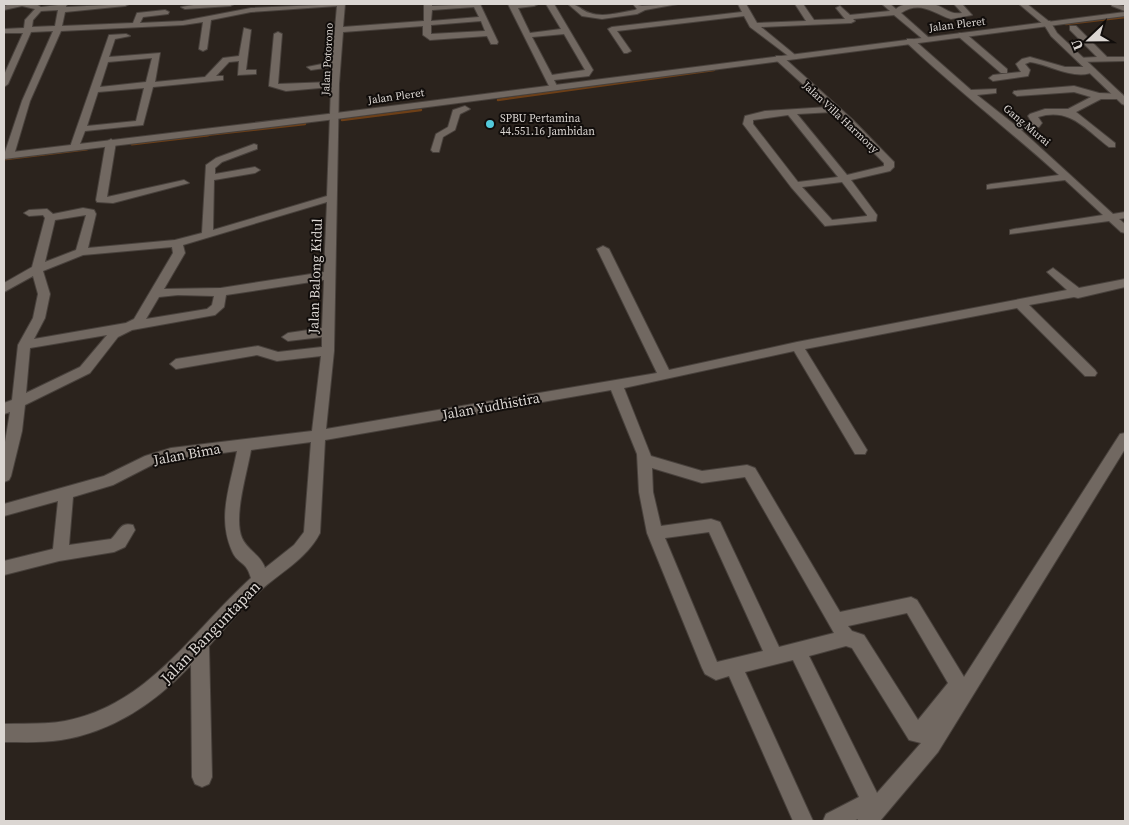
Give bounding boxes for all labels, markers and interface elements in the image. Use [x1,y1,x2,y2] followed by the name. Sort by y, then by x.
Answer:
[927,14,986,36] street label: Jalan Pleret
[1064,15,1114,65] north arrow
[318,22,337,97] street label: Jalan Potorono
[1066,36,1088,53] text: U
[799,78,882,157] street label: Jalan Villa Harmony
[366,85,425,108] street label: Jalan Pleret
[1000,101,1054,150] street label: Gang Murai
[500,111,595,139] place label: SPBU Pertamina 44.551.16 Jambidan
[484,118,496,130] marker: SPBU Pertamina 44.551.16 Jambidan
[303,218,327,335] street label: Jalan Balong Kidul
[440,387,542,425] street label: Jalan Yudhistira
[151,438,223,470] street label: Jalan Bima
[155,576,265,689] street label: Jalan Banguntapan

